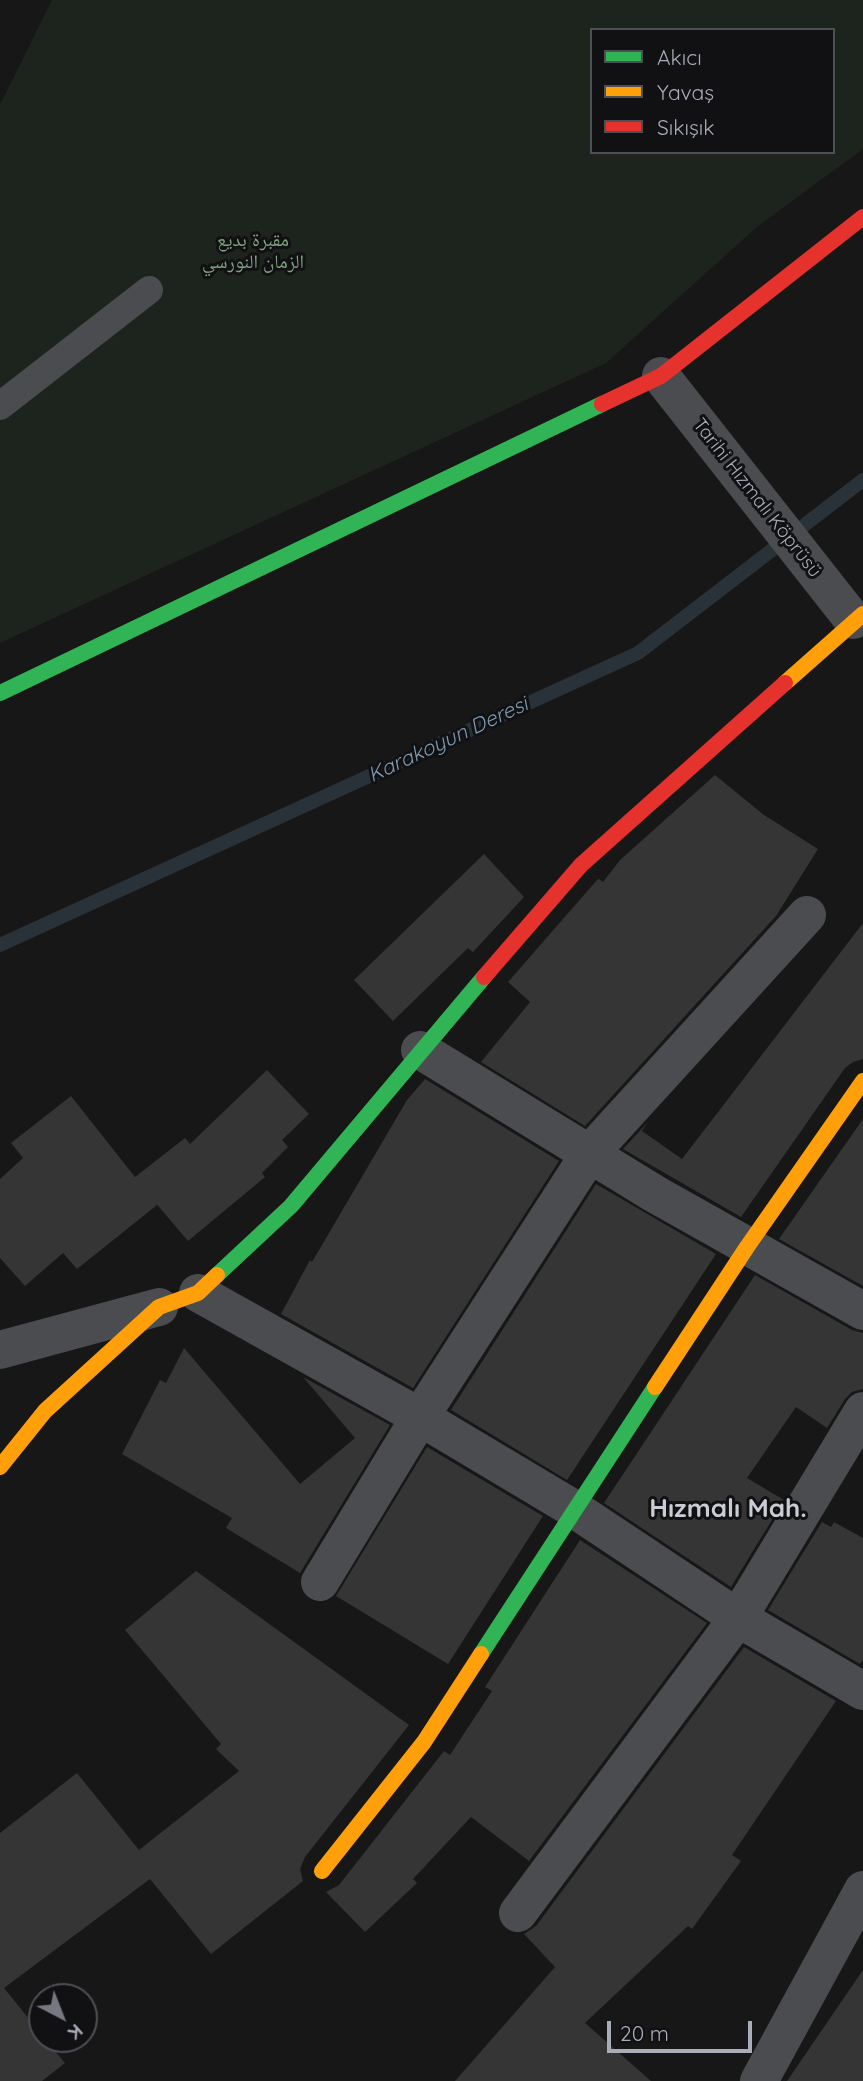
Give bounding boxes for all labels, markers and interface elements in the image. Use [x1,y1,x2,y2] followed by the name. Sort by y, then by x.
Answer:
[590,28,835,154] legend
[657,44,702,70] text: Akıcı
[657,79,714,105] text: Yavaş
[657,114,715,140] text: Sıkışık
[202,229,304,273] park label: مقبرة بديع الزمان النورسي
[688,414,826,582] street label: Tarihi Hızmalı Köprüsü
[364,692,532,788] water label: Karakoyun Deresi
[649,1493,807,1525] district label: Hızmalı Mah.
[28,1983,98,2053] north arrow
[611,2008,756,2052] scale bar
[63,2019,88,2045] text: K
[620,2020,669,2046] text: 20 m

